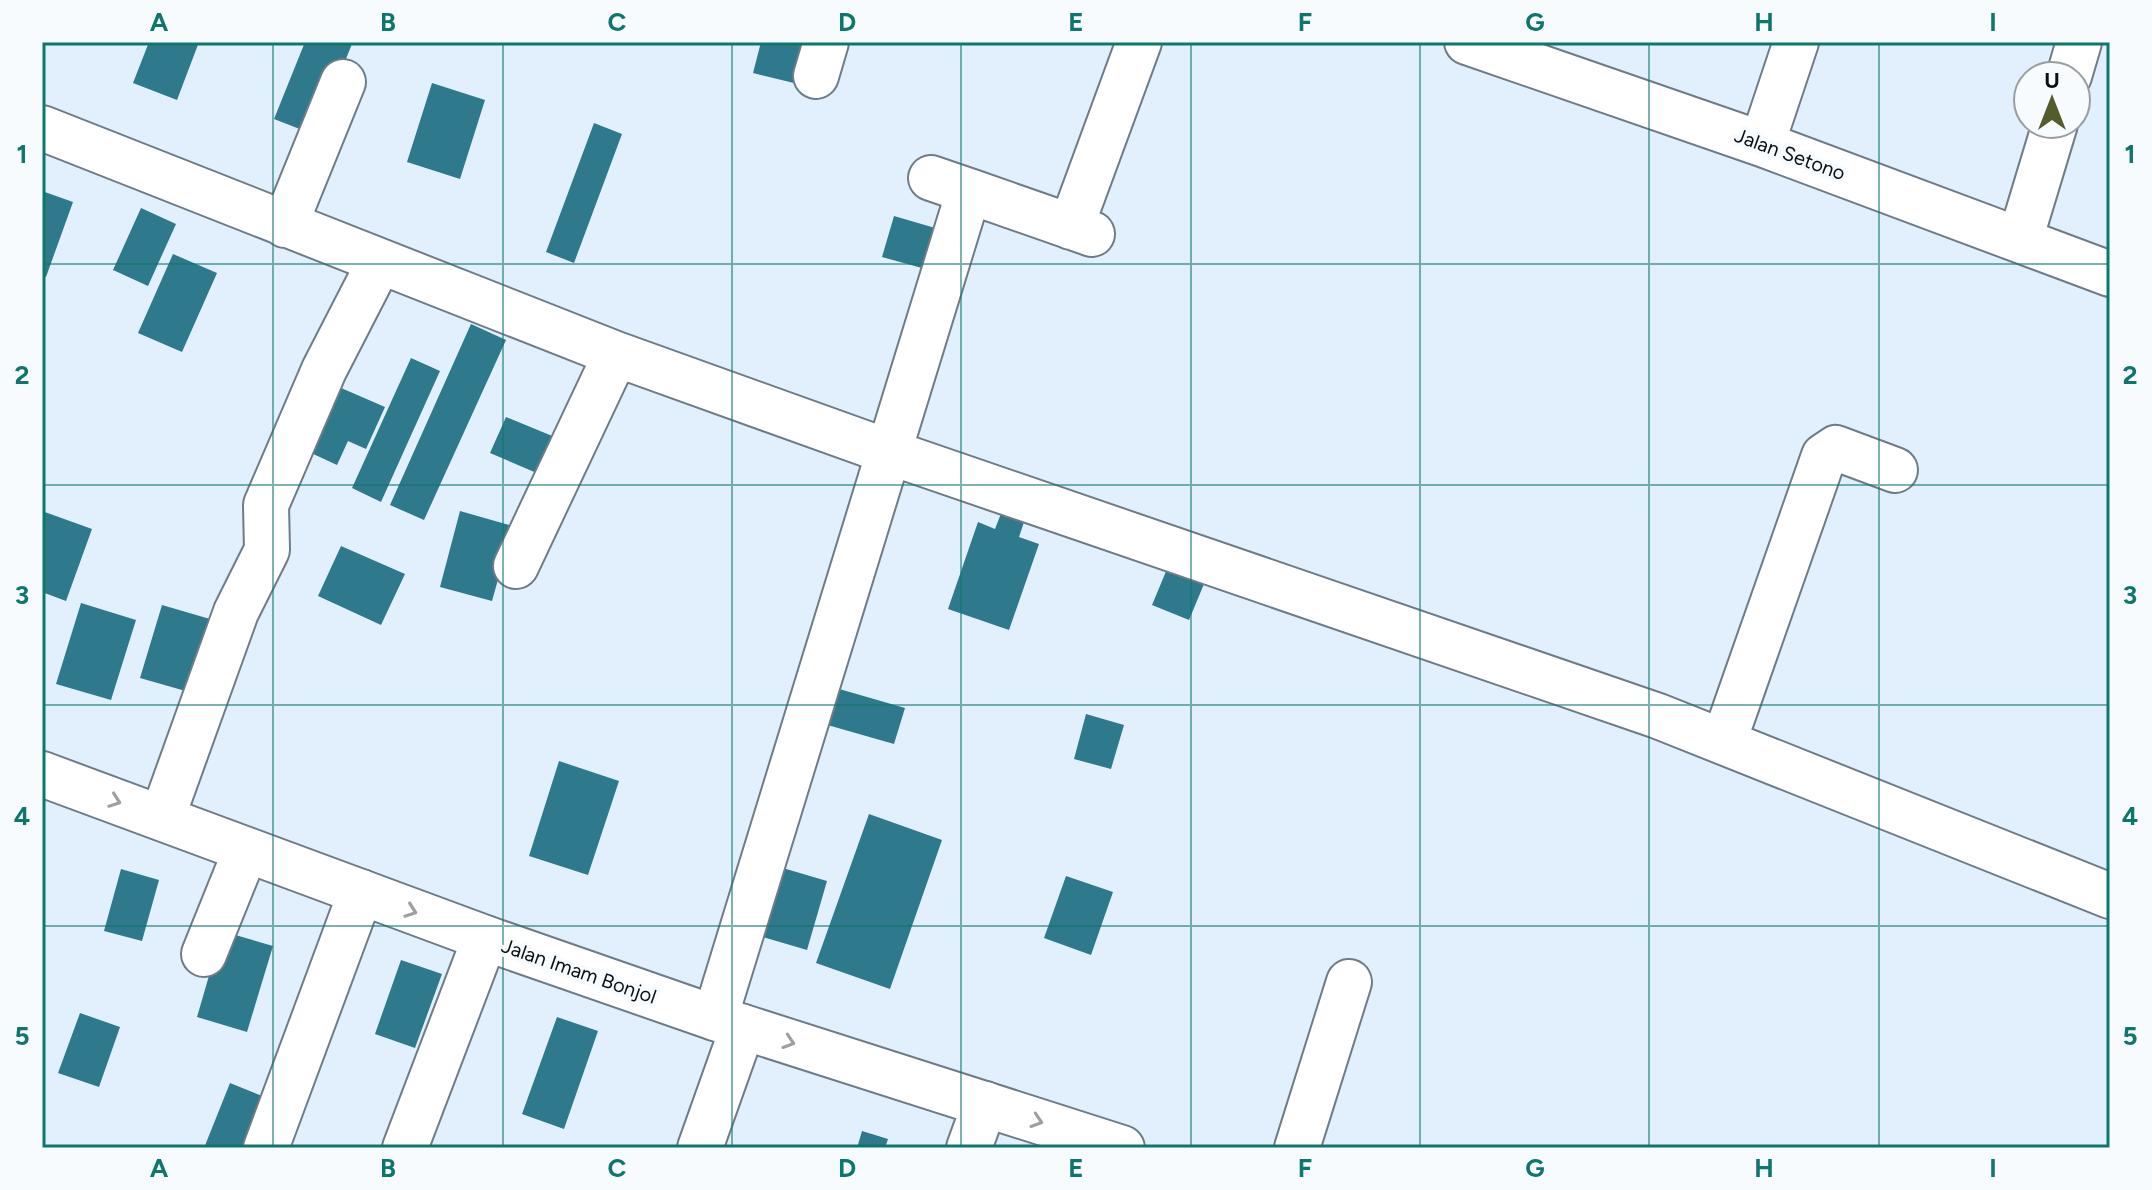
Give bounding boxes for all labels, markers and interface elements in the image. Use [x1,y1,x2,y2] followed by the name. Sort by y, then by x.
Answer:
[150,6,169,38] text: A
[380,6,396,38] text: B
[608,6,627,38] text: C
[838,6,856,38] text: D
[1068,6,1084,38] text: E
[1298,6,1312,38] text: F
[1525,6,1545,38] text: G
[1754,6,1774,38] text: H
[1989,6,1997,38] text: I
[2012,60,2092,140] north arrow
[2044,67,2060,94] text: U
[1731,123,1849,185] street label: Jalan Setono
[17,138,27,170] text: 1
[2125,138,2135,170] text: 1
[14,359,30,391] text: 2
[2122,359,2138,391] text: 2
[15,579,29,611] text: 3
[2123,579,2137,611] text: 3
[107,791,121,808] one-way arrow
[14,800,30,832] text: 4
[2122,800,2138,832] text: 4
[404,901,418,918] one-way arrow
[498,933,660,1009] street label: Jalan Imam Bonjol
[14,1020,30,1052] text: 5
[2122,1020,2138,1052] text: 5
[782,1033,796,1049] one-way arrow
[1030,1112,1044,1128] one-way arrow
[150,1152,169,1184] text: A
[380,1152,396,1184] text: B
[608,1152,627,1184] text: C
[838,1152,856,1184] text: D
[1068,1152,1084,1184] text: E
[1298,1152,1312,1184] text: F
[1525,1152,1545,1184] text: G
[1754,1152,1774,1184] text: H
[1989,1152,1997,1184] text: I

